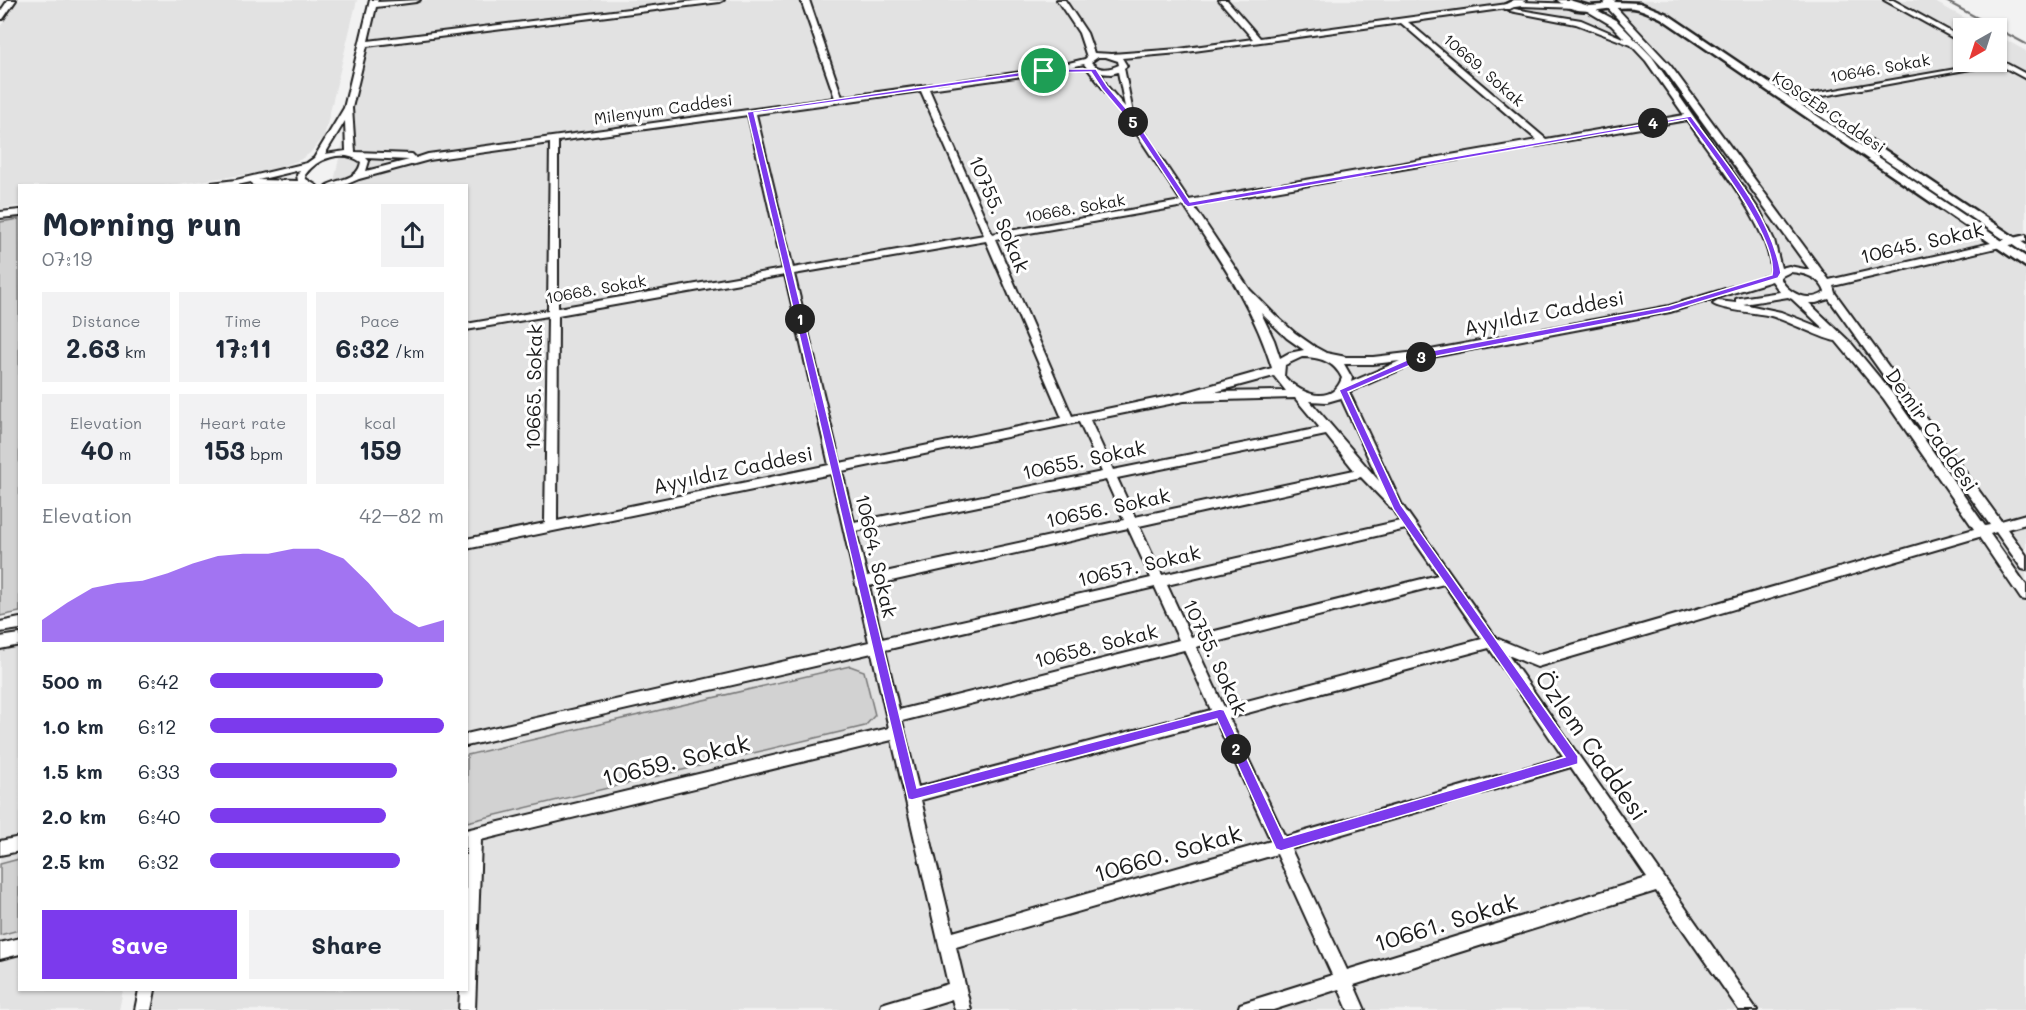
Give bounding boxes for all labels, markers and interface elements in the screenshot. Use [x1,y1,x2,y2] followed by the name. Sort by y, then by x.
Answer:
[1953,18,2007,72] north arrow
[1953,18,2007,72] map controls
[1439,29,1529,111] street label: 10669. Sokak
[1018,45,1069,96] pin
[1828,48,1932,87] street label: 10646. Sokak
[1027,54,1060,87] icon: arrive
[1769,66,1890,157] street label: KOSGEB Caddesi
[592,88,734,129] street label: Milenyum Caddesi
[1118,107,1148,137] pin: 5
[1638,108,1668,138] pin: 4
[1128,111,1138,132] text: 5
[1648,112,1658,133] text: 4
[964,151,1036,276] street label: 10755. Sokak
[1023,188,1127,227] street label: 10668. Sokak
[42,201,242,244] text: Morning run
[381,204,444,267] button: share
[1858,215,1986,269] street label: 10645. Sokak
[42,245,92,271] text: 07:19
[544,269,648,308] street label: 10668. Sokak
[1461,284,1626,340] street label: Ayyıldız Caddesi
[785,304,815,334] pin: 1
[796,308,804,329] text: 1
[72,310,140,331] text: Distance
[225,310,261,331] text: Time
[360,310,400,331] text: Pace
[519,324,547,450] street label: 10665. Sokak
[66,331,120,365] text: 2.63
[214,331,272,365] text: 17:11
[336,331,390,365] text: 6:32
[120,341,146,362] text: km
[390,341,424,362] text: /km
[1406,342,1436,372] pin: 3
[1416,346,1426,367] text: 3
[1881,363,1985,496] street label: Demir Caddesi
[70,412,142,433] text: Elevation
[200,412,286,433] text: Heart rate
[364,412,396,433] text: kcal
[80,433,114,467] text: 40
[203,433,245,467] text: 153
[359,433,401,467] text: 159
[1020,433,1148,485] street label: 10655. Sokak
[650,439,815,499] street label: Ayyıldız Caddesi
[114,443,132,464] text: m
[245,443,283,464] text: bpm
[1043,481,1172,533] street label: 10656. Sokak
[850,491,904,620] street label: 10664. Sokak
[42,502,132,528] text: Elevation
[359,502,444,528] text: 42–82 m
[1075,538,1203,592] street label: 10657. Sokak
[1178,594,1254,719] street label: 10755. Sokak
[1031,617,1160,673] street label: 10658. Sokak
[1529,664,1656,826] street label: Özlem Caddesi
[42,668,102,694] text: 500 m
[138,668,179,694] text: 6:42
[42,713,104,739] text: 1.0 km
[138,713,176,739] text: 6:12
[599,726,753,793] street label: 10659. Sokak
[1221,734,1251,764] pin: 2
[1232,738,1240,759] text: 2
[42,758,103,784] text: 1.5 km
[138,758,180,784] text: 6:33
[42,803,106,829] text: 2.0 km
[138,803,180,829] text: 6:40
[1090,817,1245,888] street label: 10660. Sokak
[42,848,105,874] text: 2.5 km
[138,848,179,874] text: 6:32
[1370,885,1521,958] street label: 10661. Sokak
[42,910,237,979] button: Save
[249,910,444,979] button: Share

